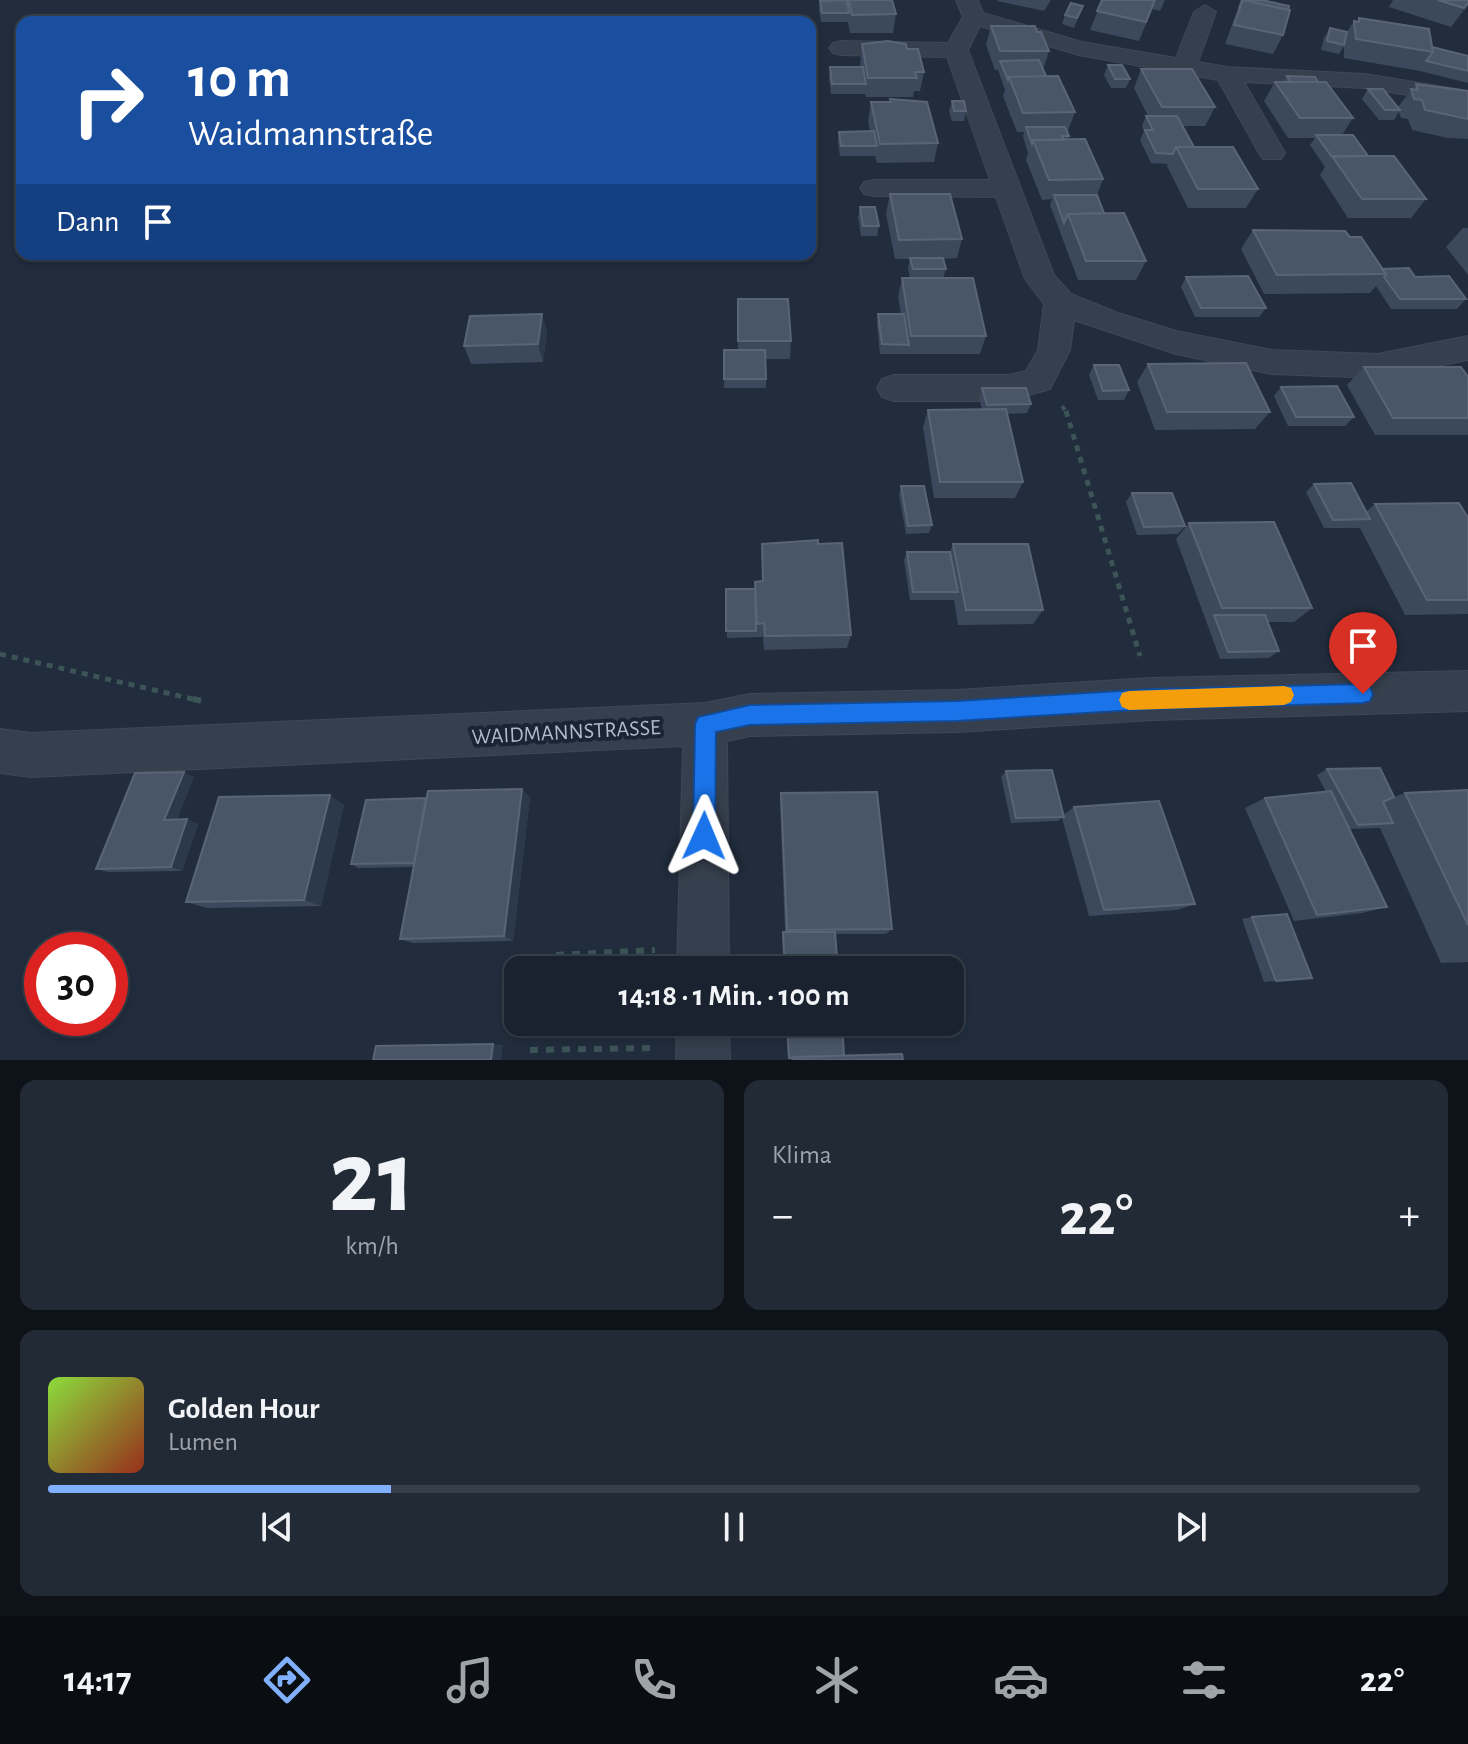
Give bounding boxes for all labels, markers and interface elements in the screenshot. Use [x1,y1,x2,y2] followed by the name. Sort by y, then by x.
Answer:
[56,48,160,152] icon: right
[188,51,291,107] text: 10 m
[188,116,433,152] text: Waidmannstraße
[136,200,180,244] icon: arrive
[56,207,120,237] text: Dann
[1329,612,1397,694] pin
[1341,624,1385,668] icon: arrive
[471,716,661,748] street label: WAIDMANNSTRASSE
[662,794,746,878] position arrow
[24,932,128,1036] speed limit sign: 30
[619,981,849,1011] text: 14:18 · 1 Min. · 100 m
[329,1127,415,1231] text: 21
[772,1142,832,1168] text: Klima
[1059,1186,1133,1246] text: 22°
[772,1194,793,1238] text: −
[1399,1194,1420,1238] text: +
[345,1233,399,1259] text: km/h
[168,1394,320,1424] text: Golden Hour
[168,1429,238,1455] text: Lumen
[255,1505,299,1549] icon: previous
[712,1505,756,1549] icon: pause
[1169,1505,1213,1549] icon: next
[259,1652,315,1708] icon: directions
[442,1652,498,1708] icon: music
[626,1652,682,1708] icon: phone
[809,1652,865,1708] icon: climate
[993,1652,1049,1708] icon: car
[1176,1652,1232,1708] icon: filters
[64,1662,132,1698] text: 14:17
[1360,1662,1404,1698] text: 22°

